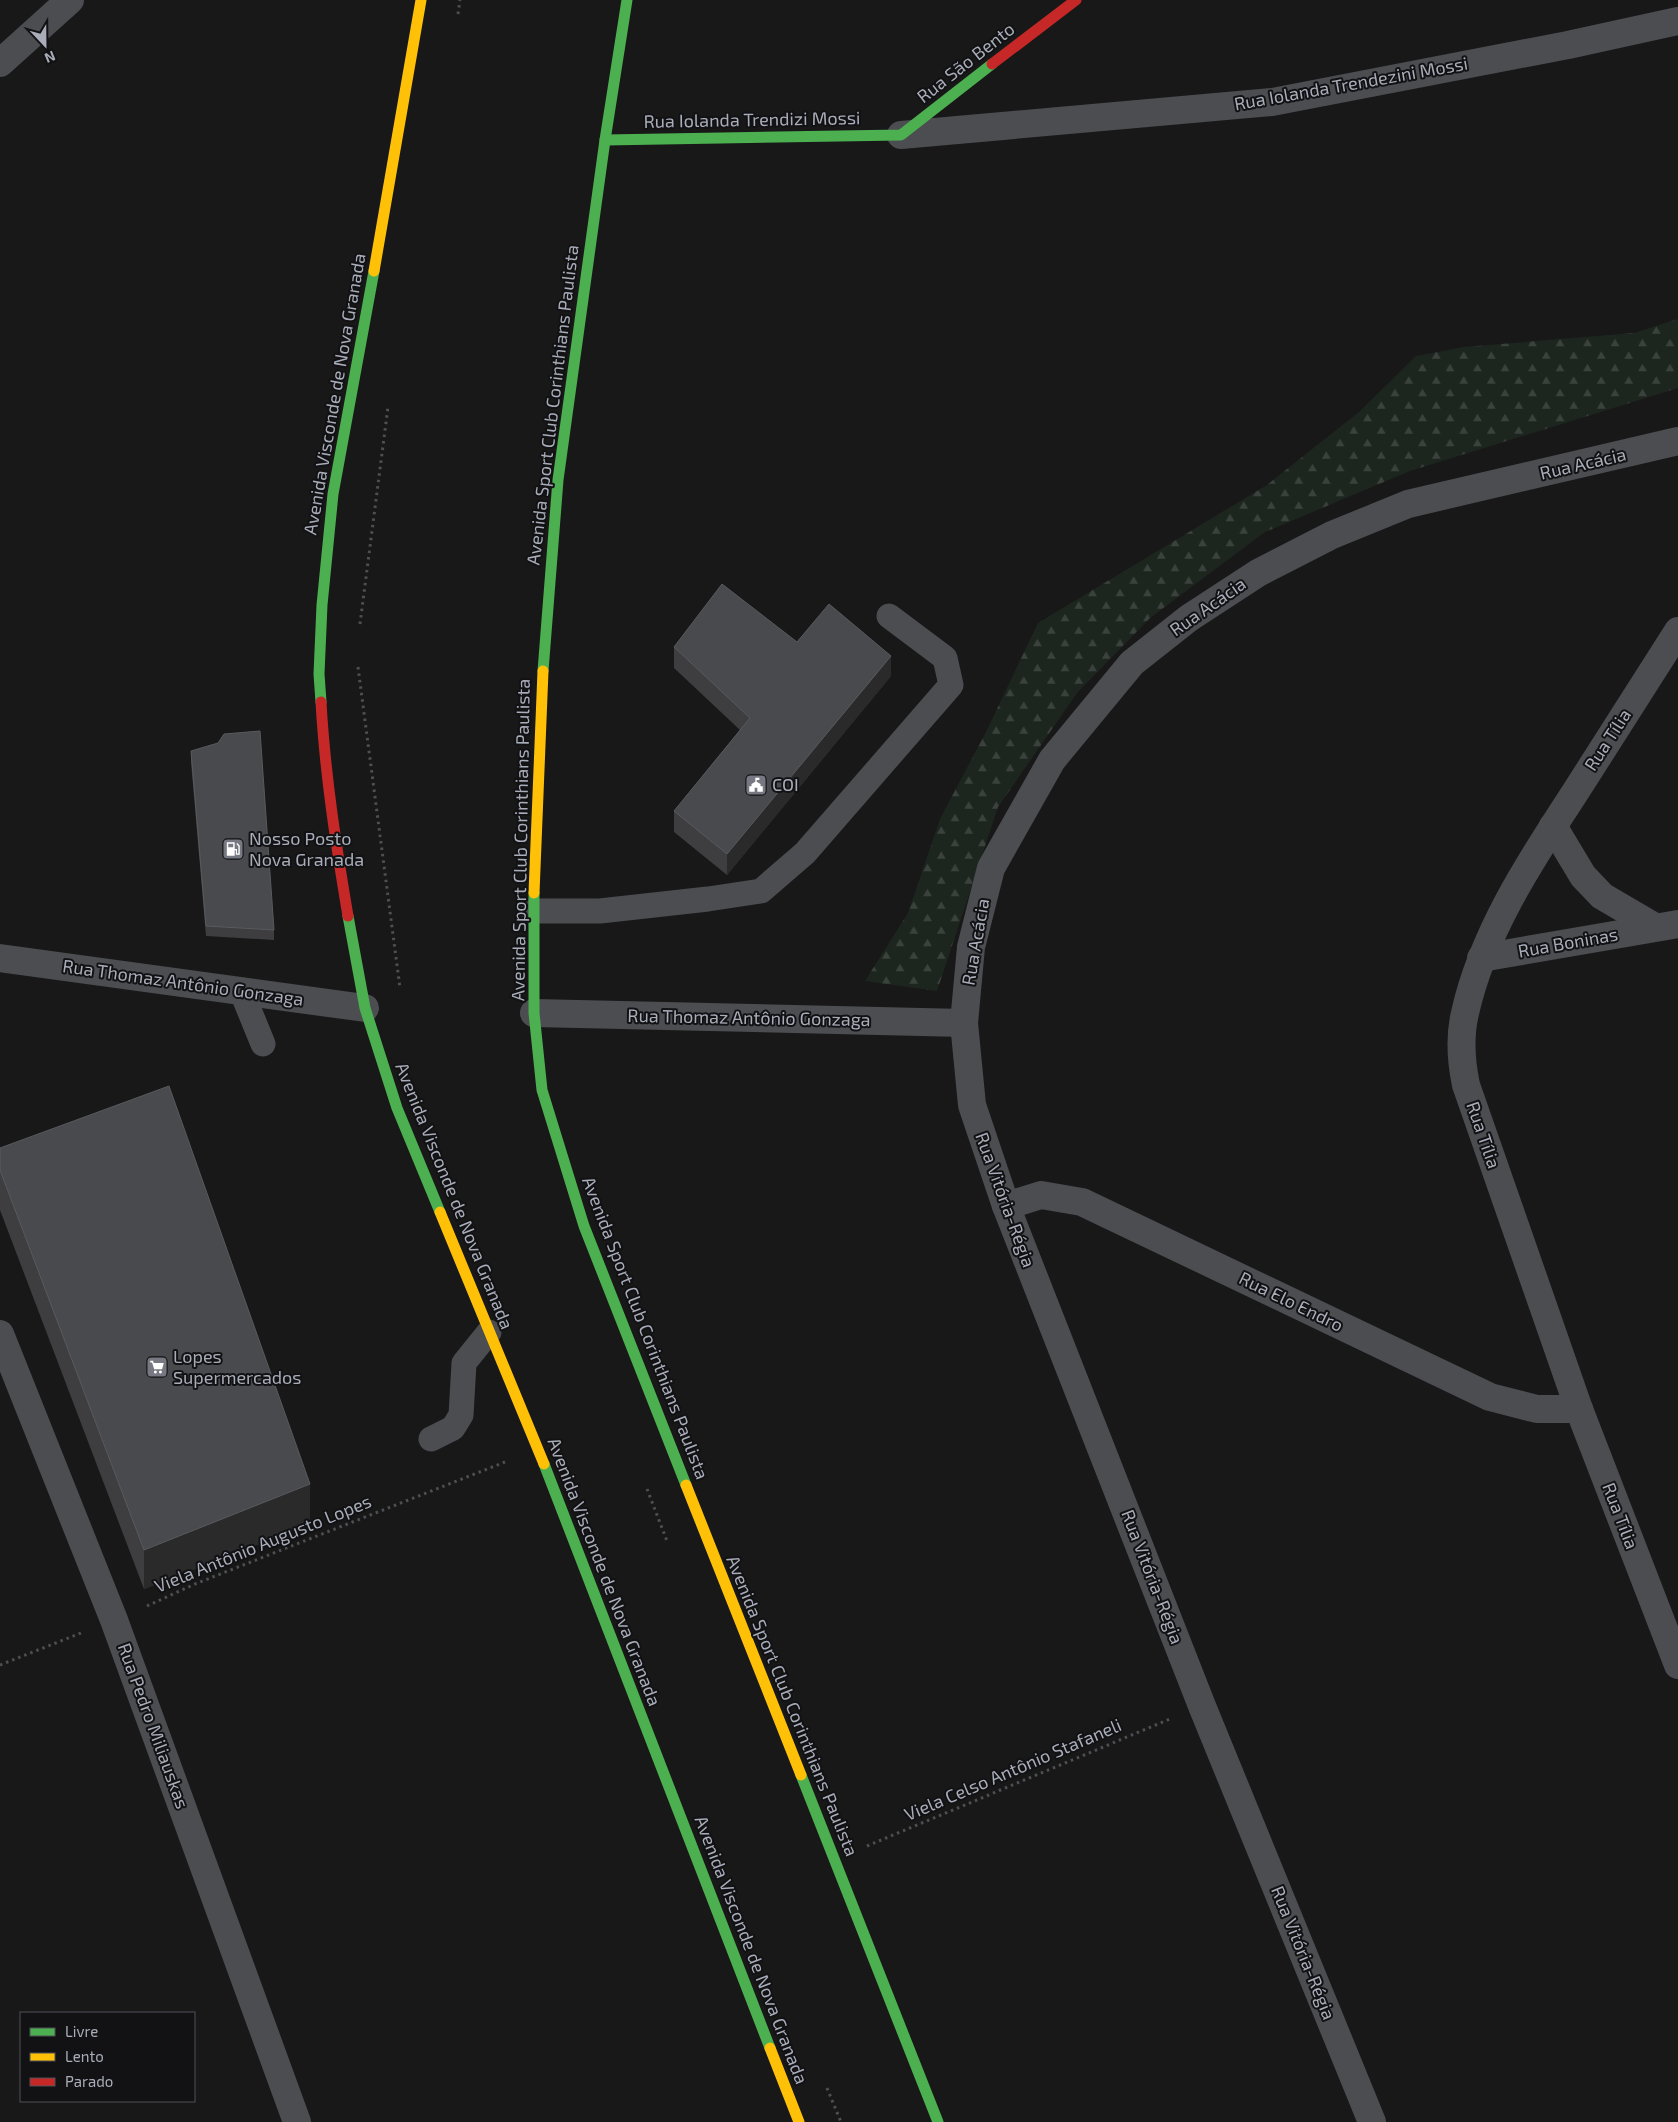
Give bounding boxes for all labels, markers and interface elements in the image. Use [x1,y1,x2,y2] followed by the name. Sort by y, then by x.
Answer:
[912,17,1019,107] street label: Rua São Bento
[20,20,70,70] north arrow
[42,48,58,67] text: N
[1232,52,1469,114] street label: Rua Iolanda Trendezini Mossi
[643,106,861,132] street label: Rua Iolanda Trendizi Mossi
[521,244,583,566] street label: Avenida Sport Club Corinthians Paulista
[298,251,370,536] street label: Avenida Visconde de Nova Granada
[1537,442,1628,484] street label: Rua Acácia
[1165,572,1250,640] street label: Rua Acácia
[506,679,534,1001] street label: Avenida Sport Club Corinthians Paulista
[1579,704,1635,775] street label: Rua Tília
[744,773,768,797] public building icon: COI
[772,773,799,795] place label: COI
[249,827,364,870] place label: Nosso Posto Nova Granada
[221,837,245,861] fuel station icon: Nosso Posto Nova Granada
[957,897,993,987] street label: Rua Acácia
[1516,922,1620,962] street label: Rua Boninas
[61,954,305,1010] street label: Rua Thomaz Antônio Gonzaga
[627,1004,871,1030] street label: Rua Thomaz Antônio Gonzaga
[391,1059,519,1332] street label: Avenida Visconde de Nova Granada
[1462,1098,1506,1171] street label: Rua Tília
[971,1129,1041,1270] street label: Rua Vitória-Régia
[578,1173,714,1482] street label: Avenida Sport Club Corinthians Paulista
[1236,1266,1347,1336] street label: Rua Elo Endro
[173,1345,301,1388] place label: Lopes Supermercados
[145,1355,169,1379] supermarket icon: Lopes Supermercados
[543,1434,666,1709] street label: Avenida Visconde de Nova Granada
[1598,1479,1644,1552] street label: Rua Tília
[151,1489,374,1597] street label: Viela Antônio Augusto Lopes
[1117,1506,1189,1647] street label: Rua Vitória-Régia
[722,1552,864,1859] street label: Avenida Sport Club Corinthians Paulista
[114,1640,194,1811] street label: Rua Pedro Miliauskas
[901,1713,1125,1825] street label: Viela Celso Antônio Stafaneli
[690,1812,813,2087] street label: Avenida Visconde de Nova Granada
[1267,1883,1341,2023] street label: Rua Vitória-Régia
[20,2012,195,2102] legend
[65,2022,98,2040] text: Livre
[65,2047,104,2065] text: Lento
[65,2072,113,2090] text: Parado

